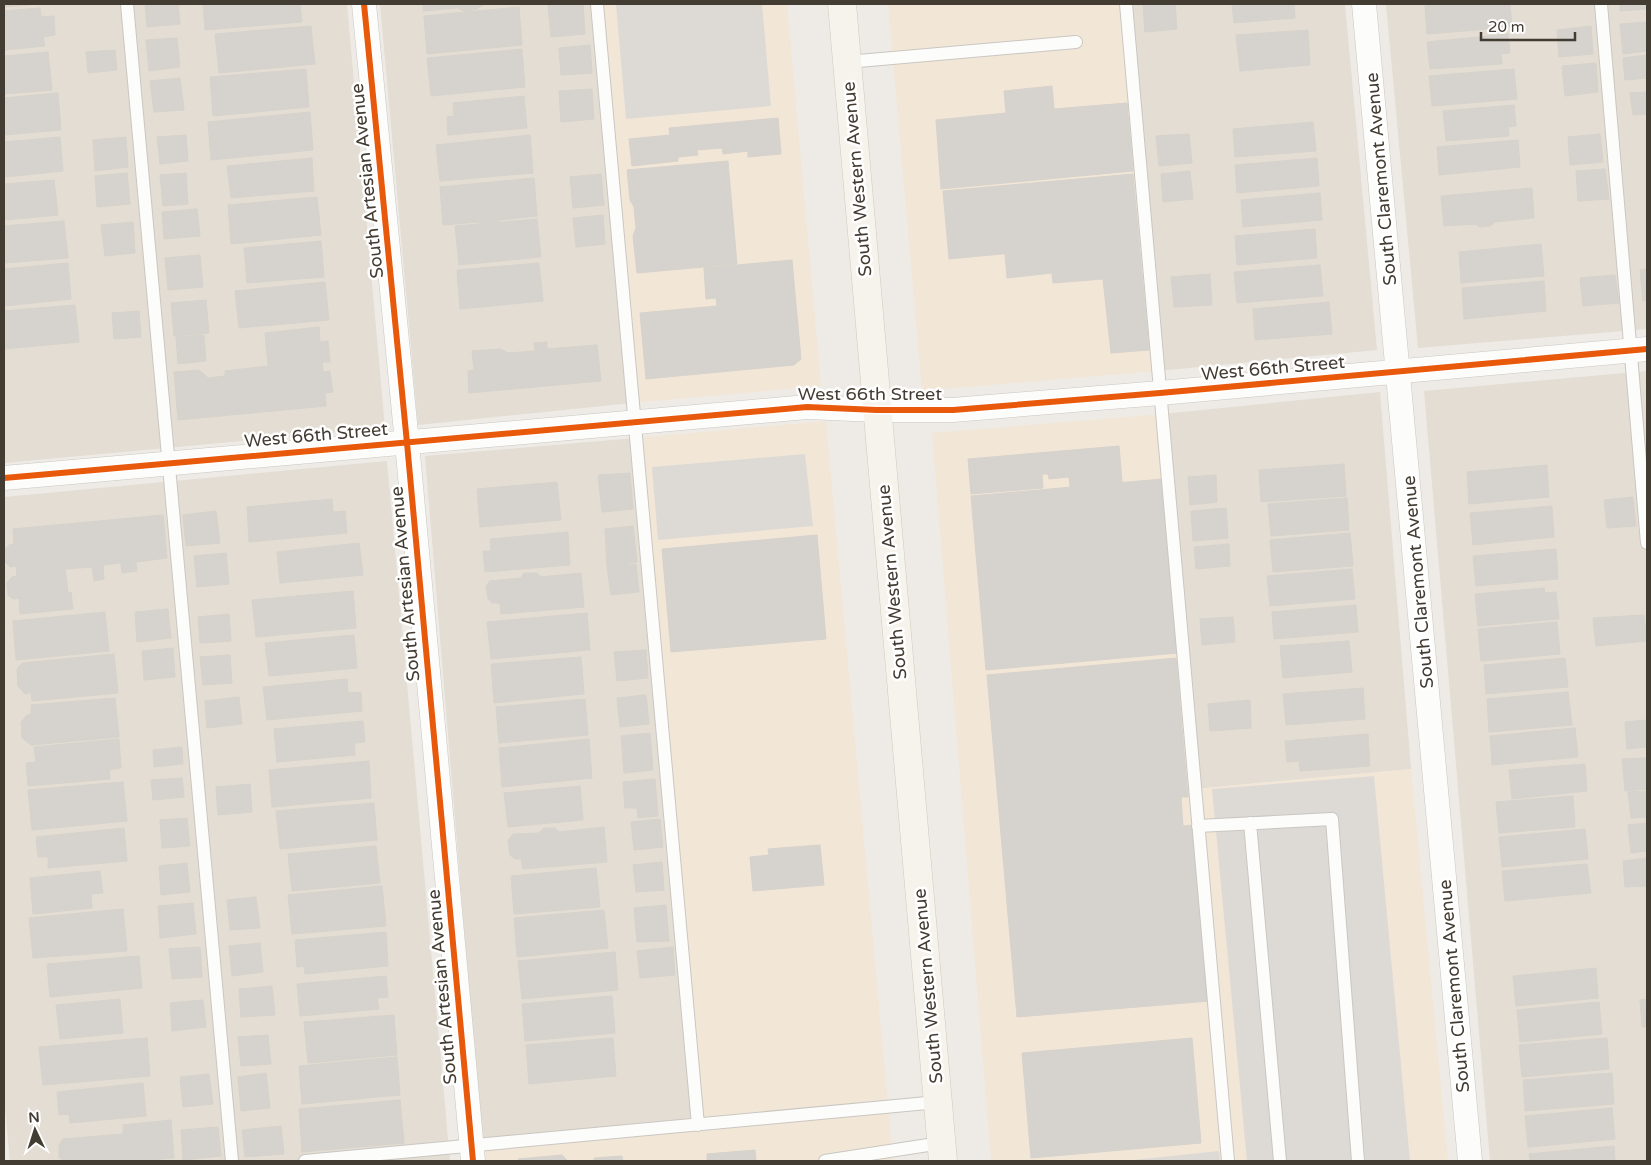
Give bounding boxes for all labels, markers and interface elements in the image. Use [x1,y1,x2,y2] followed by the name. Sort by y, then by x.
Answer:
[1481,10,1575,42] scale bar
[1488,18,1525,36] text: 20 m
[1361,72,1401,286] street label: South Claremont Avenue
[838,81,876,277] street label: South Western Avenue
[346,82,388,280] street label: South Artesian Avenue
[1200,351,1346,385] street label: West 66th Street
[798,383,942,405] street label: West 66th Street
[243,418,389,452] street label: West 66th Street
[1398,475,1438,689] street label: South Claremont Avenue
[873,484,911,680] street label: South Western Avenue
[386,485,424,683] street label: South Artesian Avenue
[1434,879,1474,1093] street label: South Claremont Avenue
[423,888,461,1086] street label: South Artesian Avenue
[909,888,947,1084] street label: South Western Avenue
[10,1105,60,1155] north arrow
[28,1109,40,1126] text: N

